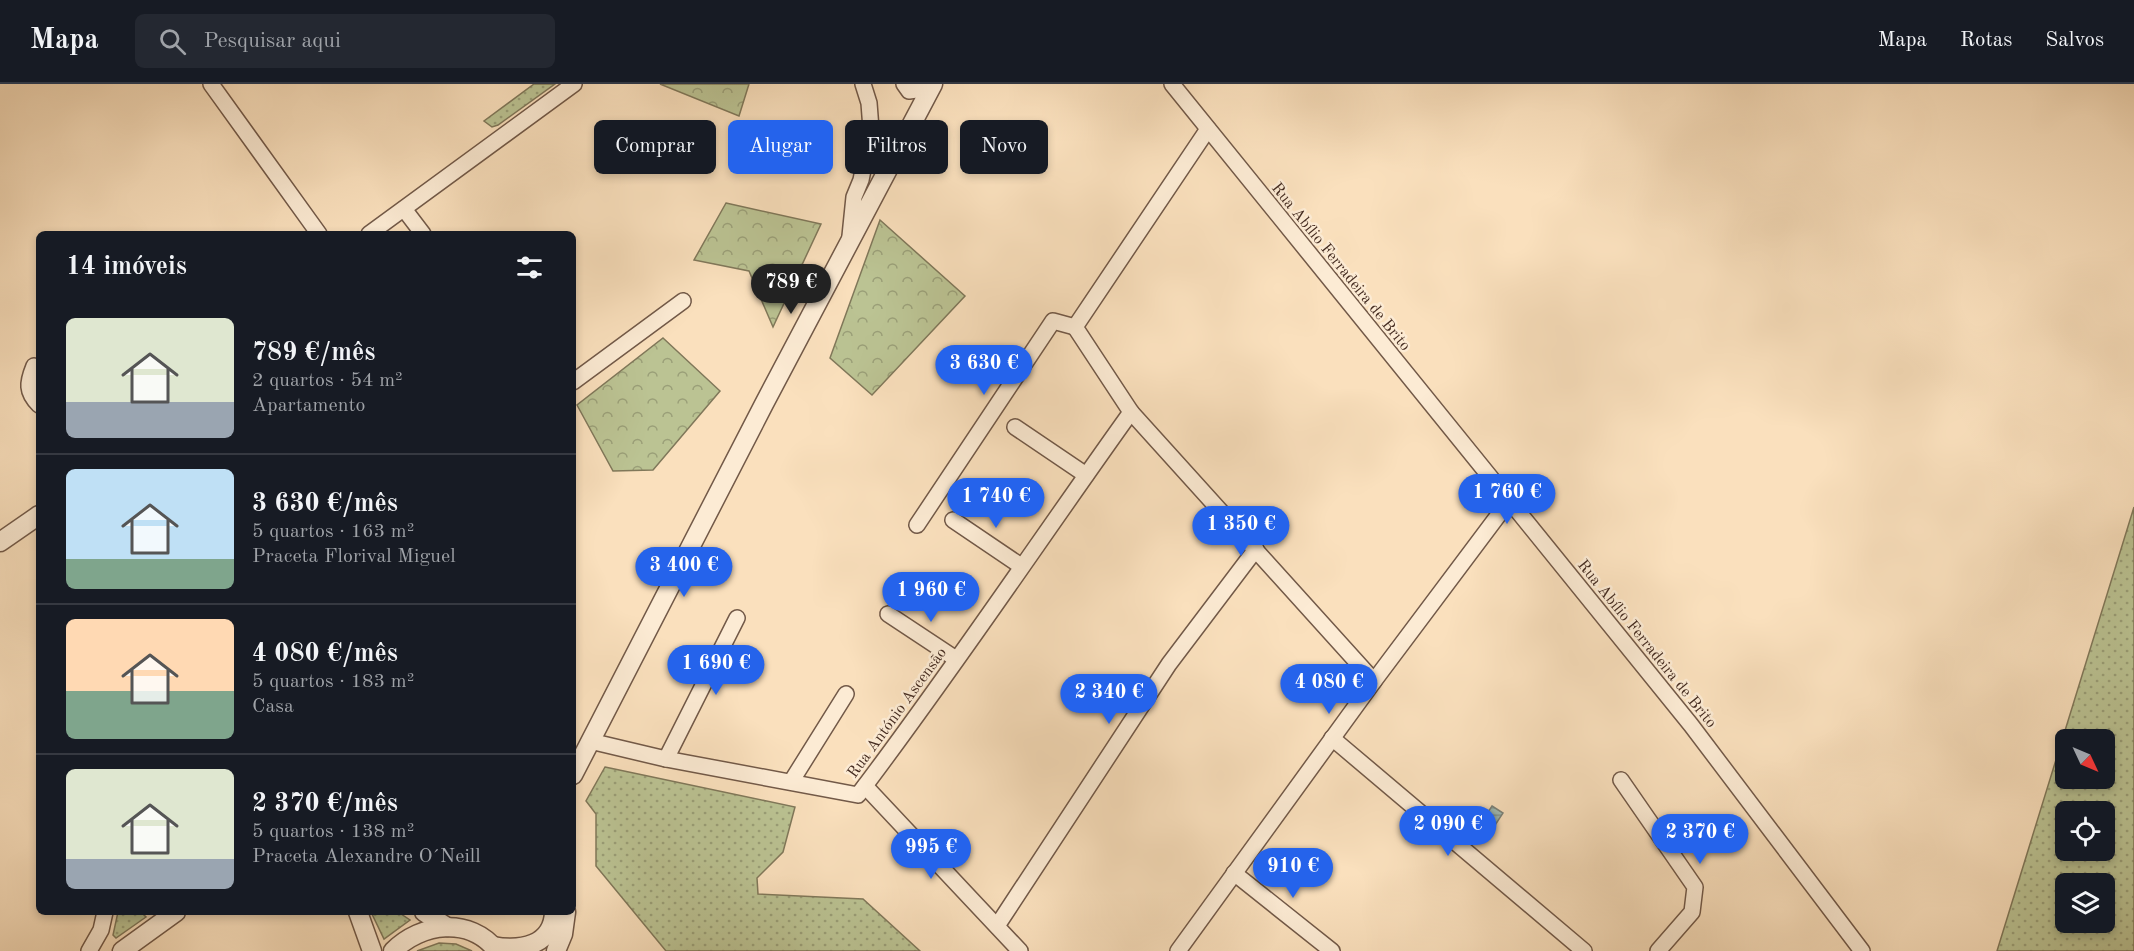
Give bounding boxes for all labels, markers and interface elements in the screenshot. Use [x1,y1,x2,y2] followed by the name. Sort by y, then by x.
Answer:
[135,14,555,68] search box
[156,25,189,58] icon: search
[30,27,99,55] text: Mapa
[204,30,341,52] text: Pesquisar aqui
[1878,30,1927,51] text: Mapa
[1960,30,2012,51] text: Rotas
[2045,30,2104,51] text: Salvos
[594,120,716,174] chip: Comprar
[728,120,833,174] chip: Alugar
[845,120,948,174] chip: Filtros
[960,120,1048,174] chip: Novo
[1268,180,1413,354] street label: Rua Abílio Ferradeira de Brito
[513,251,546,284] icon: filters
[66,254,187,280] text: 14 imóveis
[749,264,833,315] pin: 789 €
[765,273,817,293] text: 789 €
[252,340,376,366] text: 789 €/mês
[114,342,186,414] icon: home
[929,345,1039,396] pin: 3 630 €
[949,354,1019,374] text: 3 630 €
[252,371,403,391] text: 2 quartos · 54 m²
[252,396,365,416] text: Apartamento
[1452,474,1562,525] pin: 1 760 €
[941,478,1051,529] pin: 1 740 €
[1472,483,1542,503] text: 1 760 €
[961,487,1031,507] text: 1 740 €
[252,491,398,517] text: 3 630 €/mês
[114,493,186,565] icon: home
[1186,506,1296,557] pin: 1 350 €
[1206,515,1276,535] text: 1 350 €
[252,522,414,542] text: 5 quartos · 163 m²
[252,547,456,567] text: Praceta Florival Miguel
[629,547,739,598] pin: 3 400 €
[649,556,719,576] text: 3 400 €
[1574,557,1719,731] street label: Rua Abílio Ferradeira de Brito
[876,572,986,623] pin: 1 960 €
[896,581,966,601] text: 1 960 €
[252,641,398,667] text: 4 080 €/mês
[114,643,186,715] icon: home
[661,645,771,696] pin: 1 690 €
[845,645,950,781] street label: Rua António Ascensão
[681,654,751,674] text: 1 690 €
[1274,664,1384,715] pin: 4 080 €
[252,672,414,692] text: 5 quartos · 183 m²
[1294,673,1364,693] text: 4 080 €
[1054,674,1164,725] pin: 2 340 €
[1074,683,1144,703] text: 2 340 €
[252,697,294,717] text: Casa
[2055,729,2115,789] north arrow
[2055,729,2115,933] map controls
[252,791,398,817] text: 2 370 €/mês
[114,793,186,865] icon: home
[2055,801,2115,861] button: locate
[1393,806,1503,857] pin: 2 090 €
[1645,814,1755,865] pin: 2 370 €
[1413,815,1483,835] text: 2 090 €
[252,822,414,842] text: 5 quartos · 138 m²
[1665,823,1735,843] text: 2 370 €
[889,829,973,880] pin: 995 €
[905,838,957,858] text: 995 €
[252,847,481,867] text: Praceta Alexandre O´Neill
[1251,848,1335,899] pin: 910 €
[1267,857,1319,877] text: 910 €
[2055,873,2115,933] button: layers

